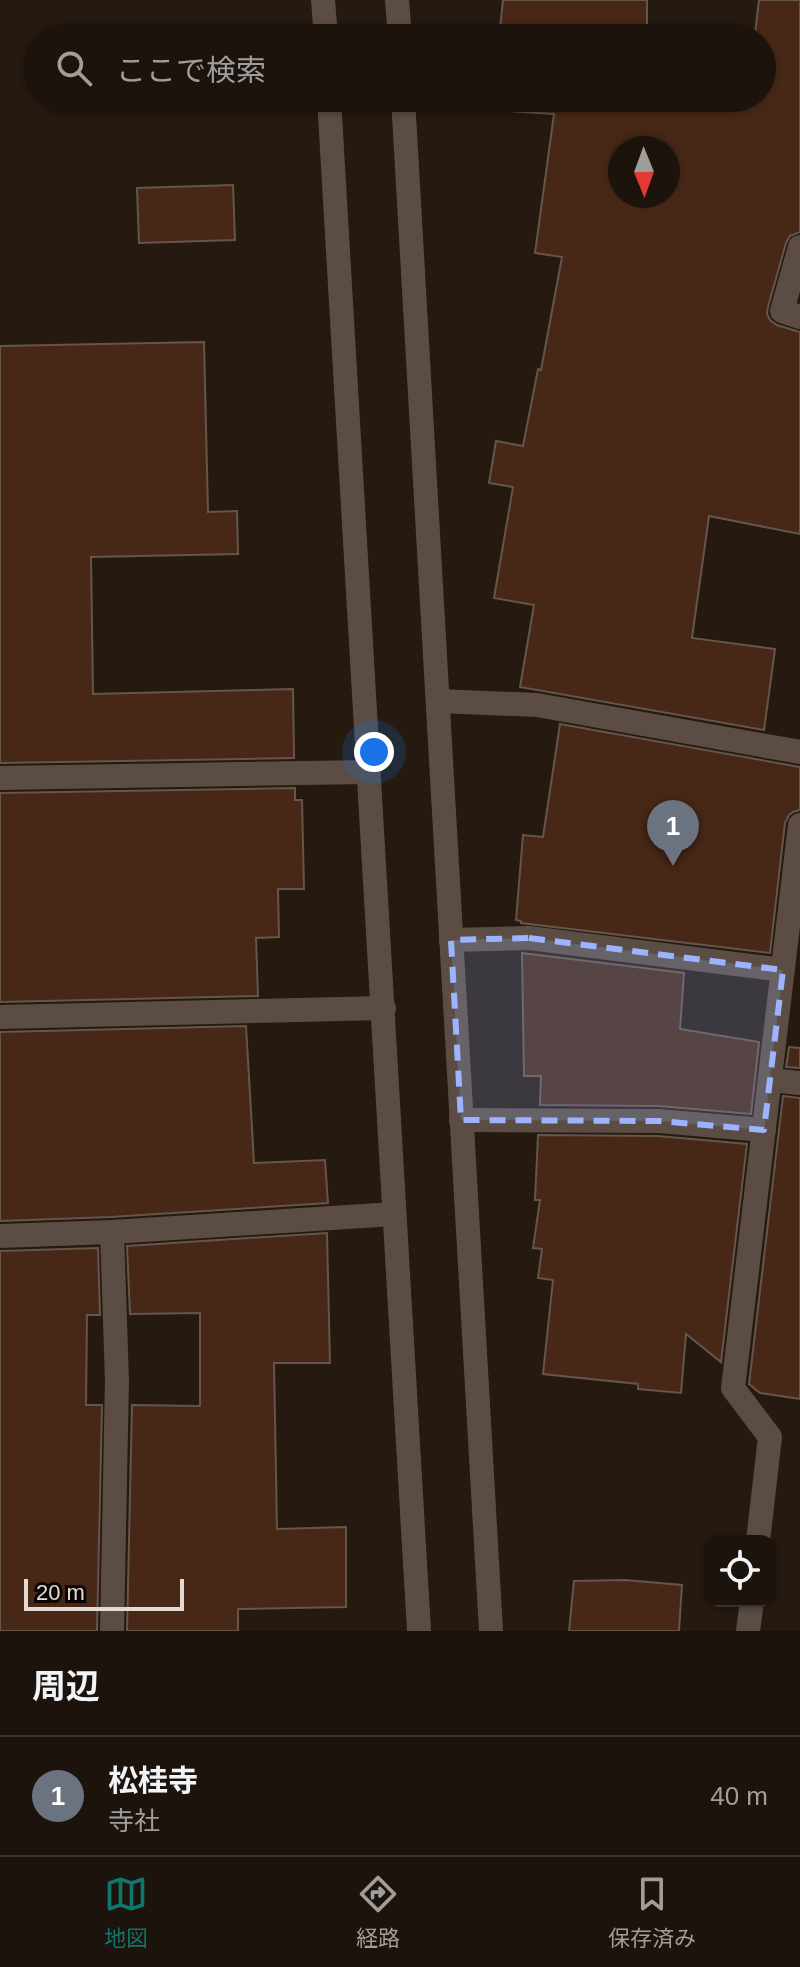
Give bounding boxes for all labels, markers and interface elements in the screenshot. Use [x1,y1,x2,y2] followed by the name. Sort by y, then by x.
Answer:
[24,24,776,112] search box
[52,46,96,90] icon: search
[116,54,266,87] text: ここで検索
[608,136,680,208] north arrow
[354,732,394,772] your location
[647,800,699,866] pin: 1
[704,1535,776,1607] map controls
[704,1535,776,1607] button: locate
[24,1575,184,1611] scale bar
[36,1580,85,1605] text: 20 m
[32,1667,100,1705] text: 周辺
[108,1764,198,1797] text: 松桂寺
[51,1781,65,1811] text: 1
[710,1781,768,1811] text: 40 m
[108,1806,160,1836] text: 寺社
[104,1872,148,1952] tab: 地図
[356,1872,400,1952] tab: 経路
[608,1872,696,1952] tab: 保存済み

